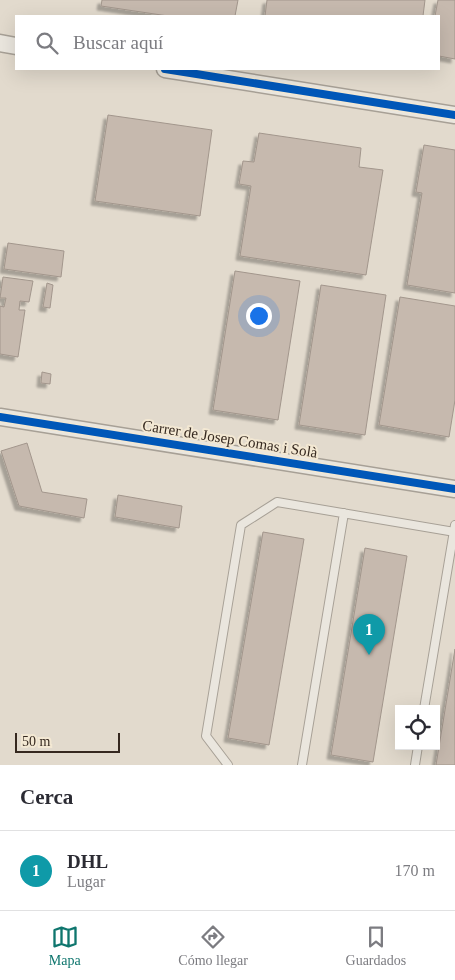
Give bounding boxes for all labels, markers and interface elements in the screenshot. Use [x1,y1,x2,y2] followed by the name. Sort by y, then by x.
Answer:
[15,15,440,70] search box
[33,29,61,57] icon: search
[73,32,163,53] text: Buscar aquí
[246,303,272,329] your location
[141,417,319,461] street label: Carrer de Josep Comas i Solà
[353,614,385,655] pin: 1
[395,705,440,750] map controls
[395,705,440,750] button: locate
[15,730,120,753] scale bar
[22,734,50,749] text: 50 m
[20,785,73,809] text: Cerca
[67,851,108,872] text: DHL
[32,862,40,879] text: 1
[395,862,435,879] text: 170 m
[67,873,105,890] text: Lugar
[49,923,81,969] tab: Mapa
[178,923,248,969] tab: Cómo llegar
[346,923,406,969] tab: Guardados

